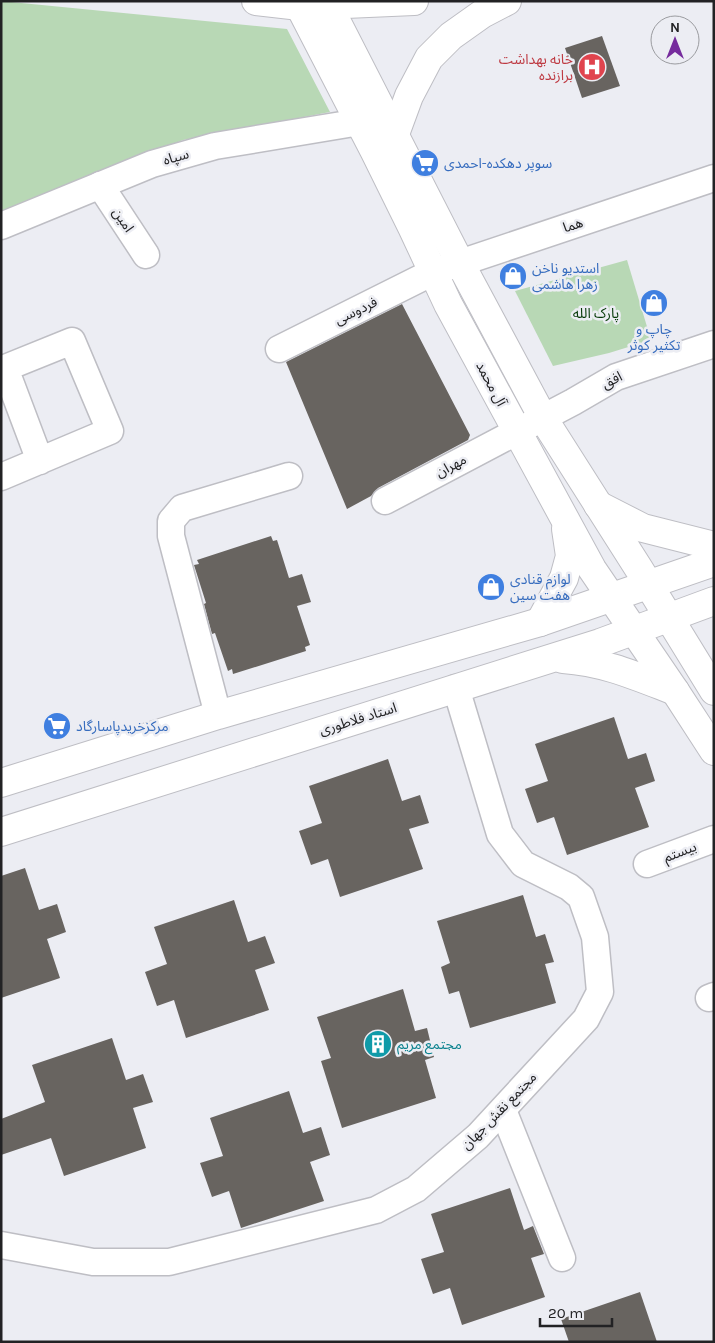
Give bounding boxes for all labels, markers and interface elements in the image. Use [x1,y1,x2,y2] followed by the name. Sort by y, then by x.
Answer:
[650,15,700,65] north arrow
[670,19,680,36] text: N
[499,51,573,84] place label: خانه بهداشت برازنده
[577,52,607,82] hospital icon: خانه بهداشت برازنده
[161,145,191,170] street label: سپاه
[410,148,440,178] supermarket icon: سوپر دهکده-احمدی
[444,155,552,173] place label: سوپر دهکده-احمدی
[109,204,137,236] street label: امین
[561,214,585,236] street label: هما
[532,260,599,293] place label: استدیو ناخن زهرا هاشمی
[498,261,528,291] shop icon: استدیو ناخن زهرا هاشمی
[639,288,669,318] shop icon: چاپ و تکثیر کوثر
[332,293,380,329] street label: فردوسی
[573,305,619,323] park label: پارک الله
[627,321,680,354] place label: چاپ و تکثیر کوثر
[472,359,510,410] street label: آل محمد
[599,368,626,393] street label: افق
[433,451,469,481] street label: مهران
[510,571,571,604] place label: لوازم قنادی هفت سین
[476,572,506,602] shop icon: لوازم قنادی هفت سین
[317,699,399,739] street label: استاد فلاطوری
[42,711,72,741] supermarket icon: مرکزخریدپاسارگاد
[76,718,169,736] place label: مرکزخریدپاسارگاد
[661,838,700,868] street label: بیستم
[363,1029,393,1059] building icon: مجتمع مریم
[397,1036,462,1055] place label: مجتمع مریم
[458,1069,542,1155] street label: مجتمع نقش جهان
[540,1296,612,1328] scale bar
[548,1304,583,1322] text: 20 m

